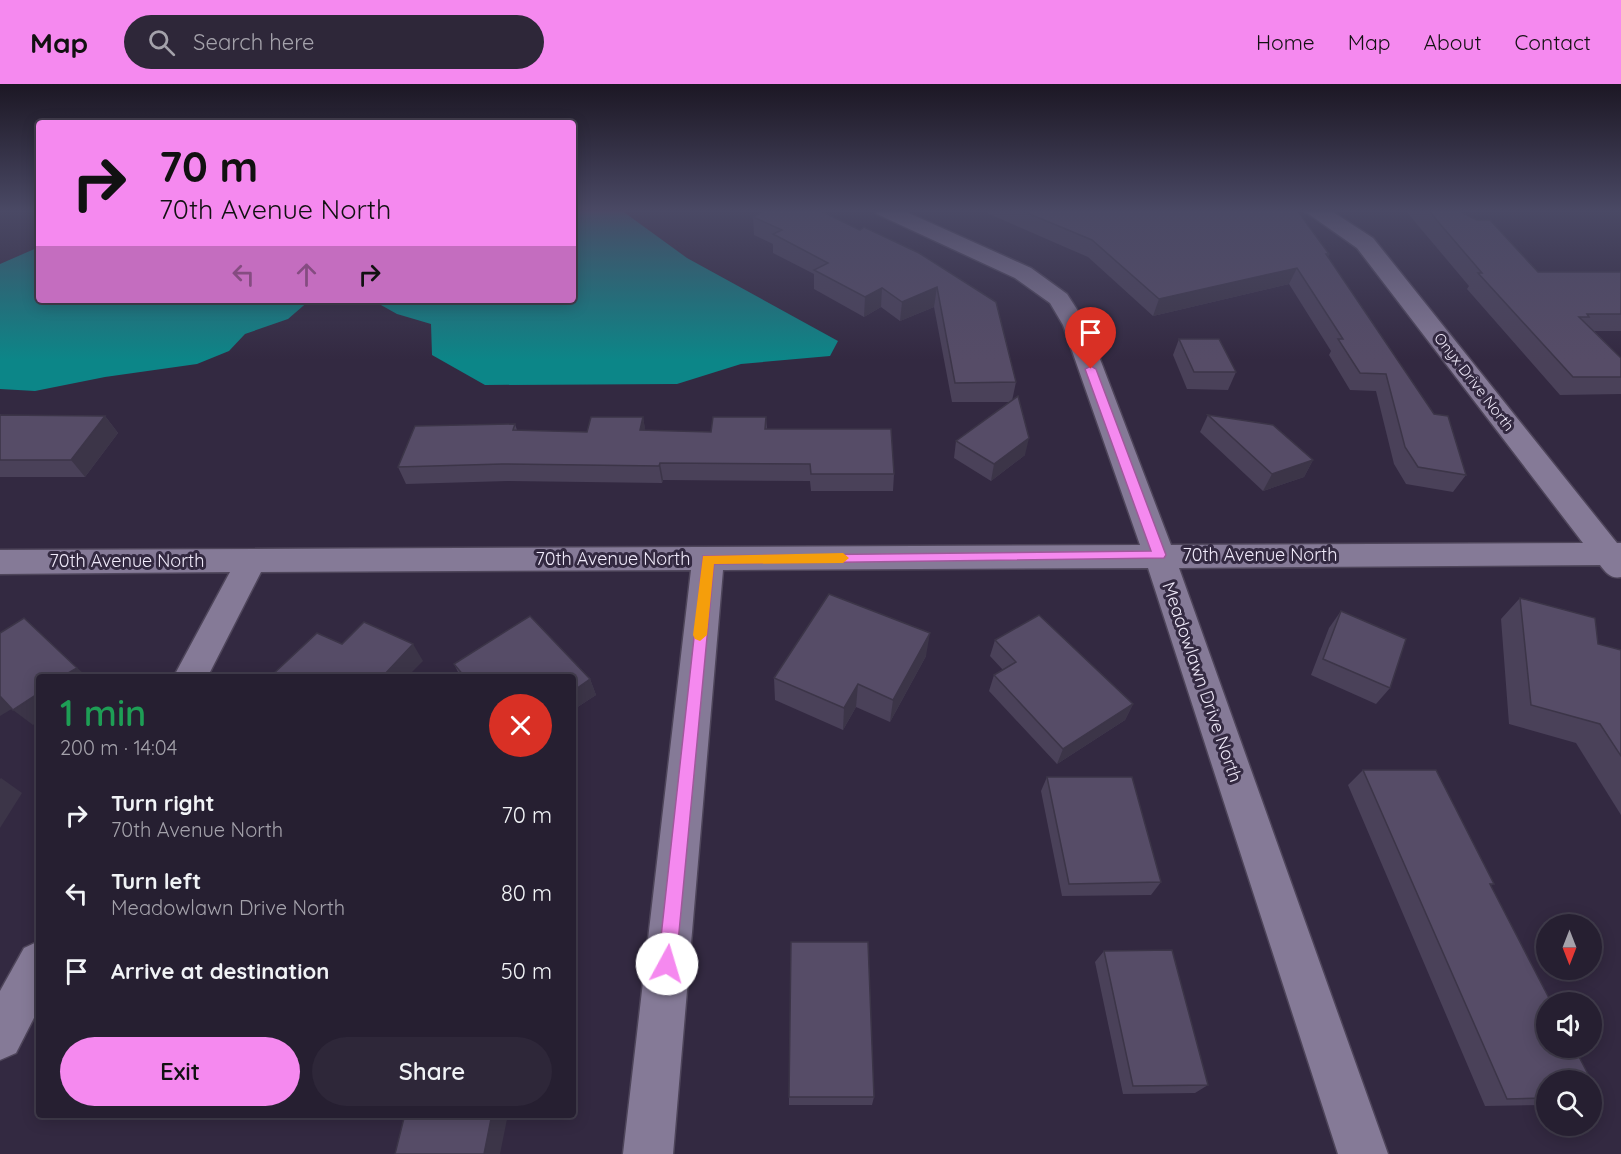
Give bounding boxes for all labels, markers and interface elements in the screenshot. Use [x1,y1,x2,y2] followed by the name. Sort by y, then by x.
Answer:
[124,15,544,69] search box
[30,25,88,60] text: Map
[145,26,178,59] icon: search
[193,28,315,56] text: Search here
[1256,29,1315,55] text: Home
[1348,29,1391,55] text: Map
[1424,29,1482,55] text: About
[1515,29,1591,55] text: Contact
[159,140,258,193] text: 70 m
[60,144,138,222] icon: right
[159,192,391,226] text: 70th Avenue North
[227,258,260,291] icon: left
[290,258,323,291] icon: ahead
[353,258,386,291] icon: right
[1065,307,1116,369] pin
[1074,316,1107,349] icon: arrive
[1430,329,1519,435] street label: Onyx Drive North
[1183,543,1337,566] street label: 70th Avenue North
[536,547,690,570] street label: 70th Avenue North
[50,549,204,572] street label: 70th Avenue North
[1157,579,1248,785] street label: Meadowlawn Drive North
[60,690,146,735] text: 1 min
[489,694,552,757] button: close
[60,735,177,760] text: 200 m · 14:04
[111,789,215,817] text: Turn right
[60,799,93,832] icon: right
[502,801,552,829] text: 70 m
[111,817,283,842] text: 70th Avenue North
[111,867,201,895] text: Turn left
[60,877,93,910] icon: left
[501,879,552,907] text: 80 m
[111,895,345,920] text: Meadowlawn Drive North
[1536,914,1602,980] north arrow
[1536,914,1602,1136] map controls
[635,932,699,996] position arrow
[60,955,93,988] icon: arrive
[111,957,329,985] text: Arrive at destination
[501,957,552,985] text: 50 m
[1536,992,1602,1058] button: sound
[60,1037,300,1106] button: Exit
[312,1037,552,1106] button: Share
[1536,1070,1602,1136] button: search

